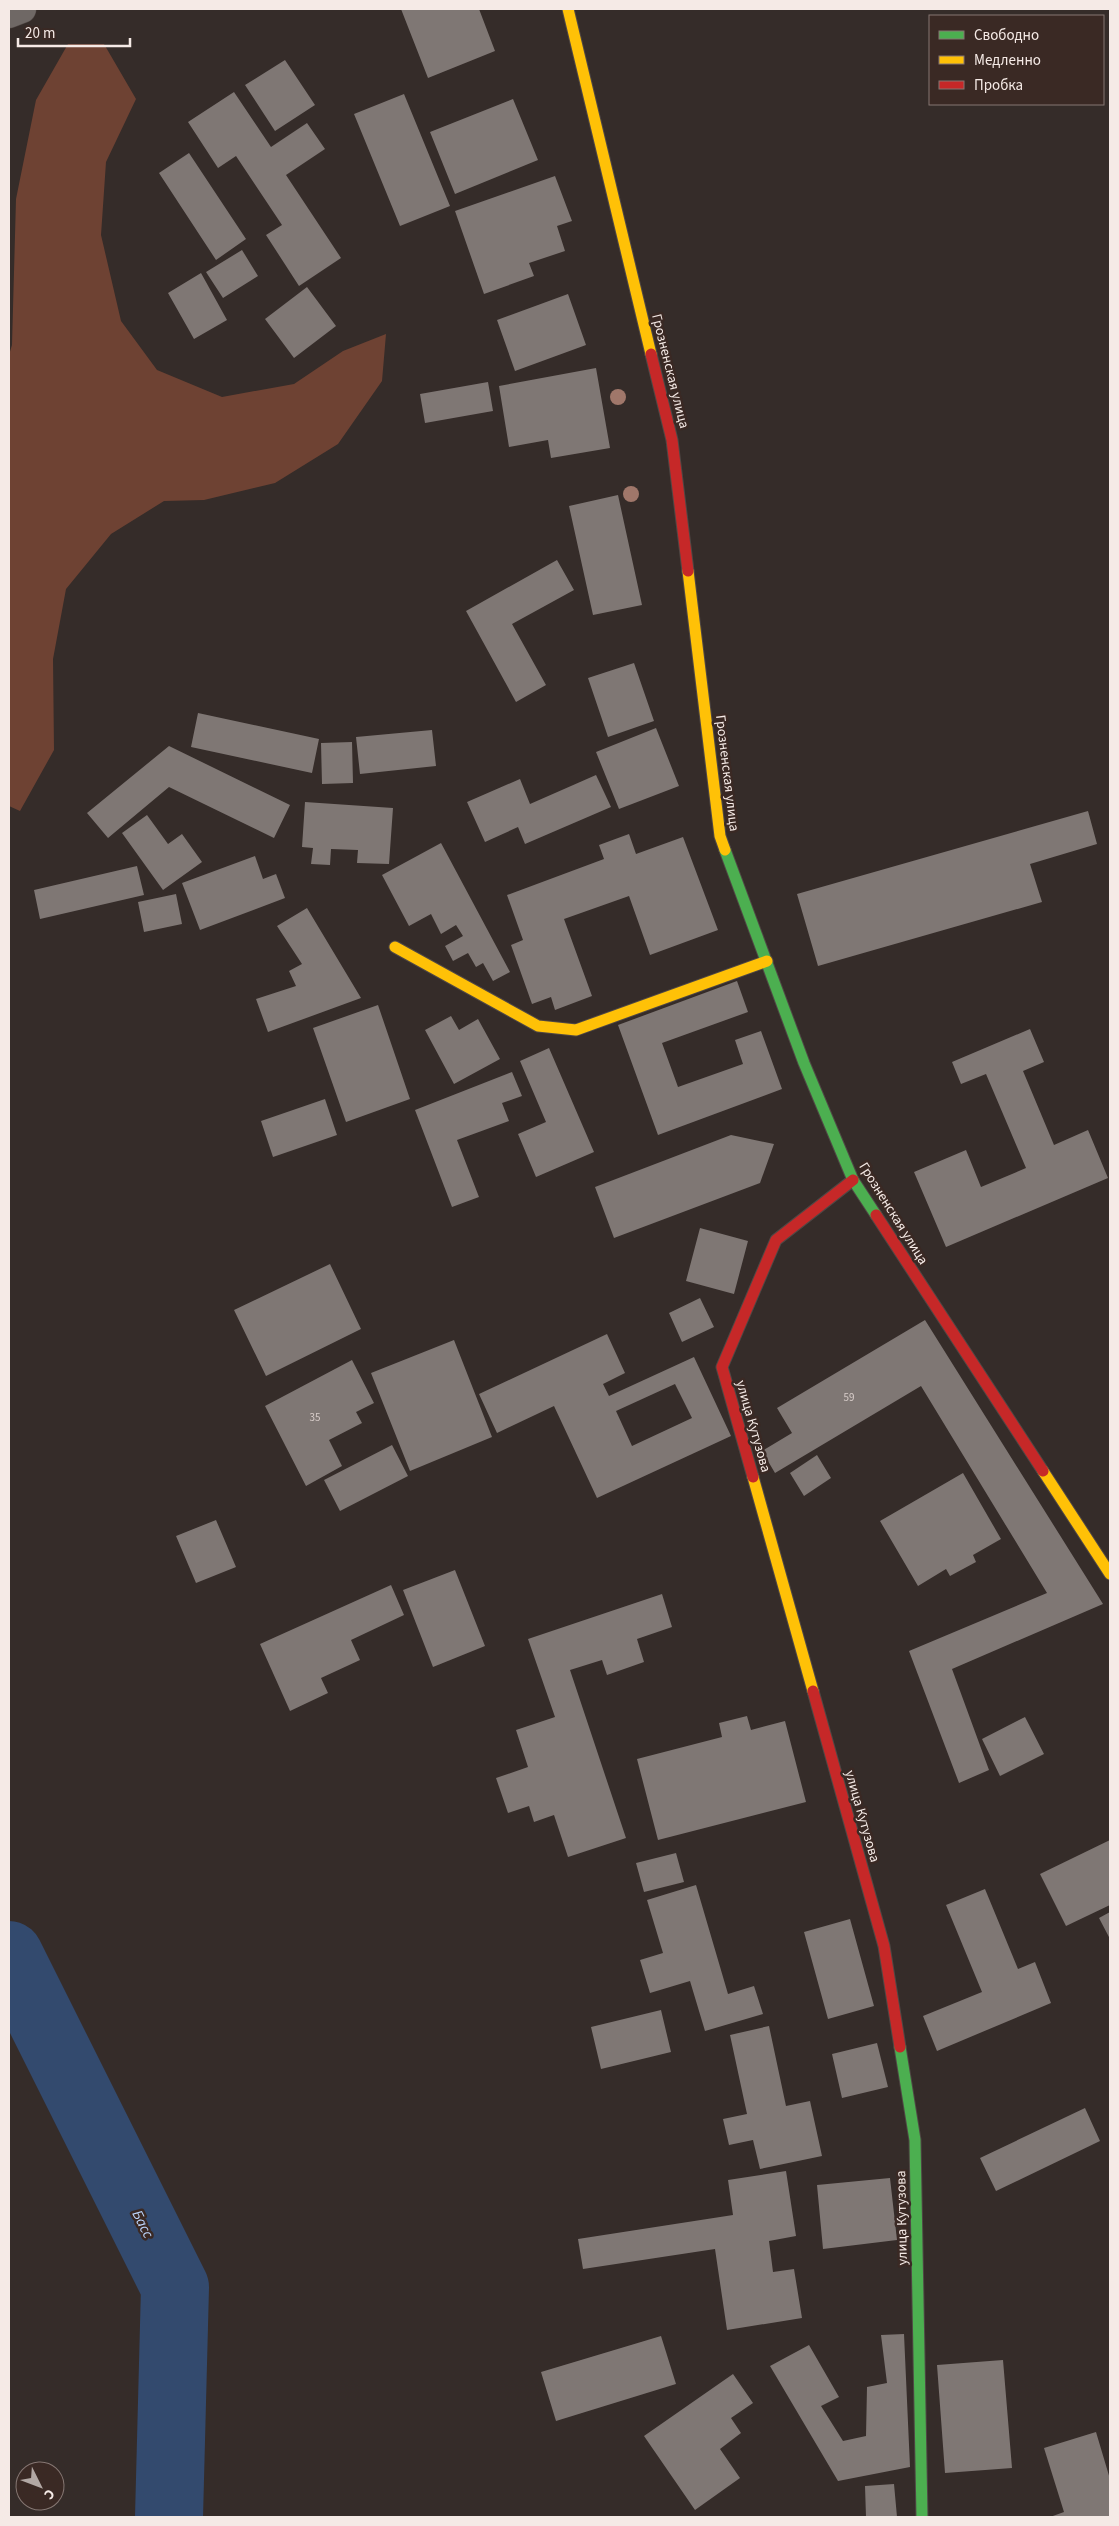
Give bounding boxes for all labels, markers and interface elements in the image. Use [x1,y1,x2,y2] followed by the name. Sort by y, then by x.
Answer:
[18,15,130,47] scale bar
[929,15,1104,105] legend
[25,23,55,44] text: 20 m
[974,25,1039,46] text: Свободно
[974,50,1041,71] text: Медленно
[974,75,1023,96] text: Пробка
[646,312,694,431] street label: Грозненская улица
[710,714,744,833] street label: Грозненская улица
[854,1159,933,1269] street label: Грозненская улица
[730,1378,776,1475] street label: улица Кутузова
[844,1390,854,1405] house number: 59
[310,1410,320,1425] house number: 35
[839,1768,885,1865] street label: улица Кутузова
[891,2170,913,2266] street label: улица Кутузова
[127,2206,159,2242] water label: Басс
[15,2461,65,2511] north arrow
[39,2484,59,2504] text: С

